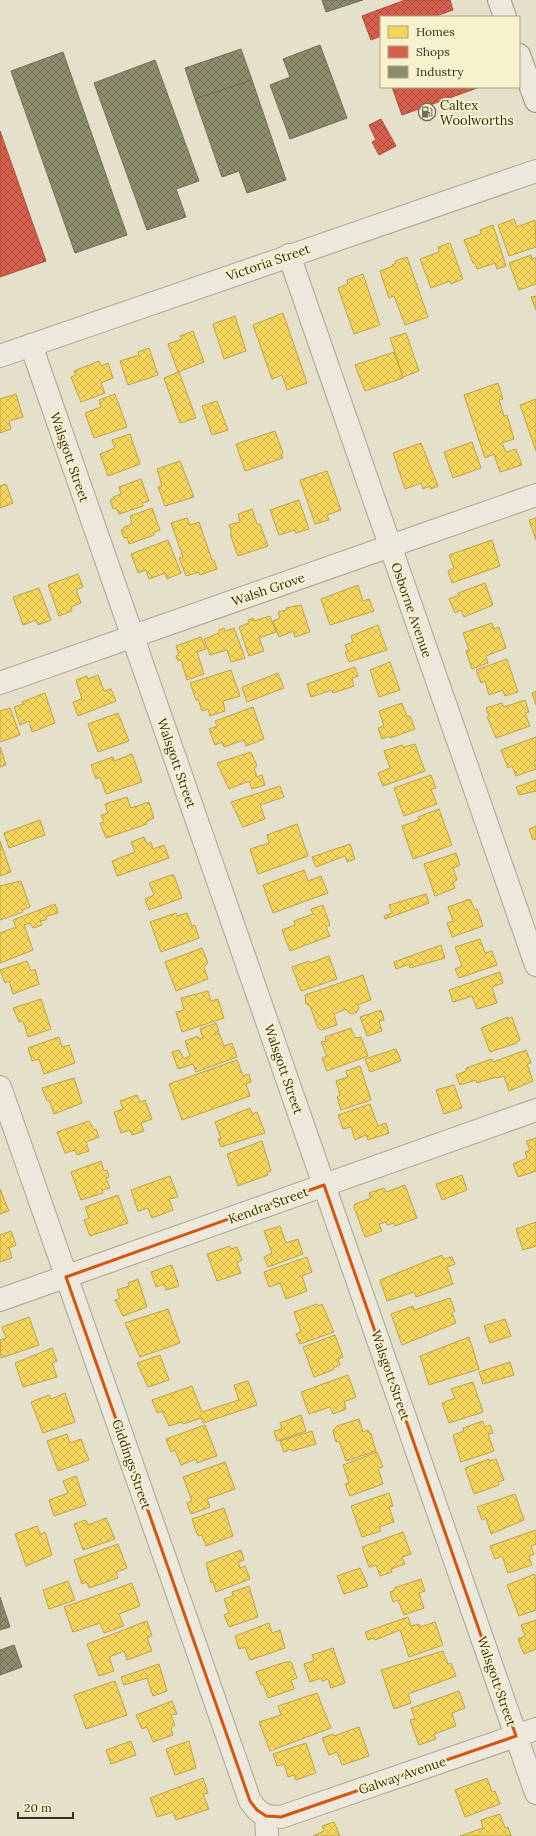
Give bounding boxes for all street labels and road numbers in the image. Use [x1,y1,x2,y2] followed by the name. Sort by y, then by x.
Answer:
[223,240,312,285] street label: Victoria Street
[46,410,93,504] street label: Walsgott Street
[387,560,436,660] street label: Osborne Avenue
[229,569,307,610] street label: Walsh Grove
[153,716,200,810] street label: Walsgott Street
[260,1022,307,1116] street label: Walsgott Street
[226,1183,311,1228] street label: Kendra Street
[367,1328,414,1422] street label: Walsgott Street
[108,1417,155,1511] street label: Giddings Street
[473,1634,520,1728] street label: Walsgott Street
[356,1753,448,1798] street label: Galway Avenue

